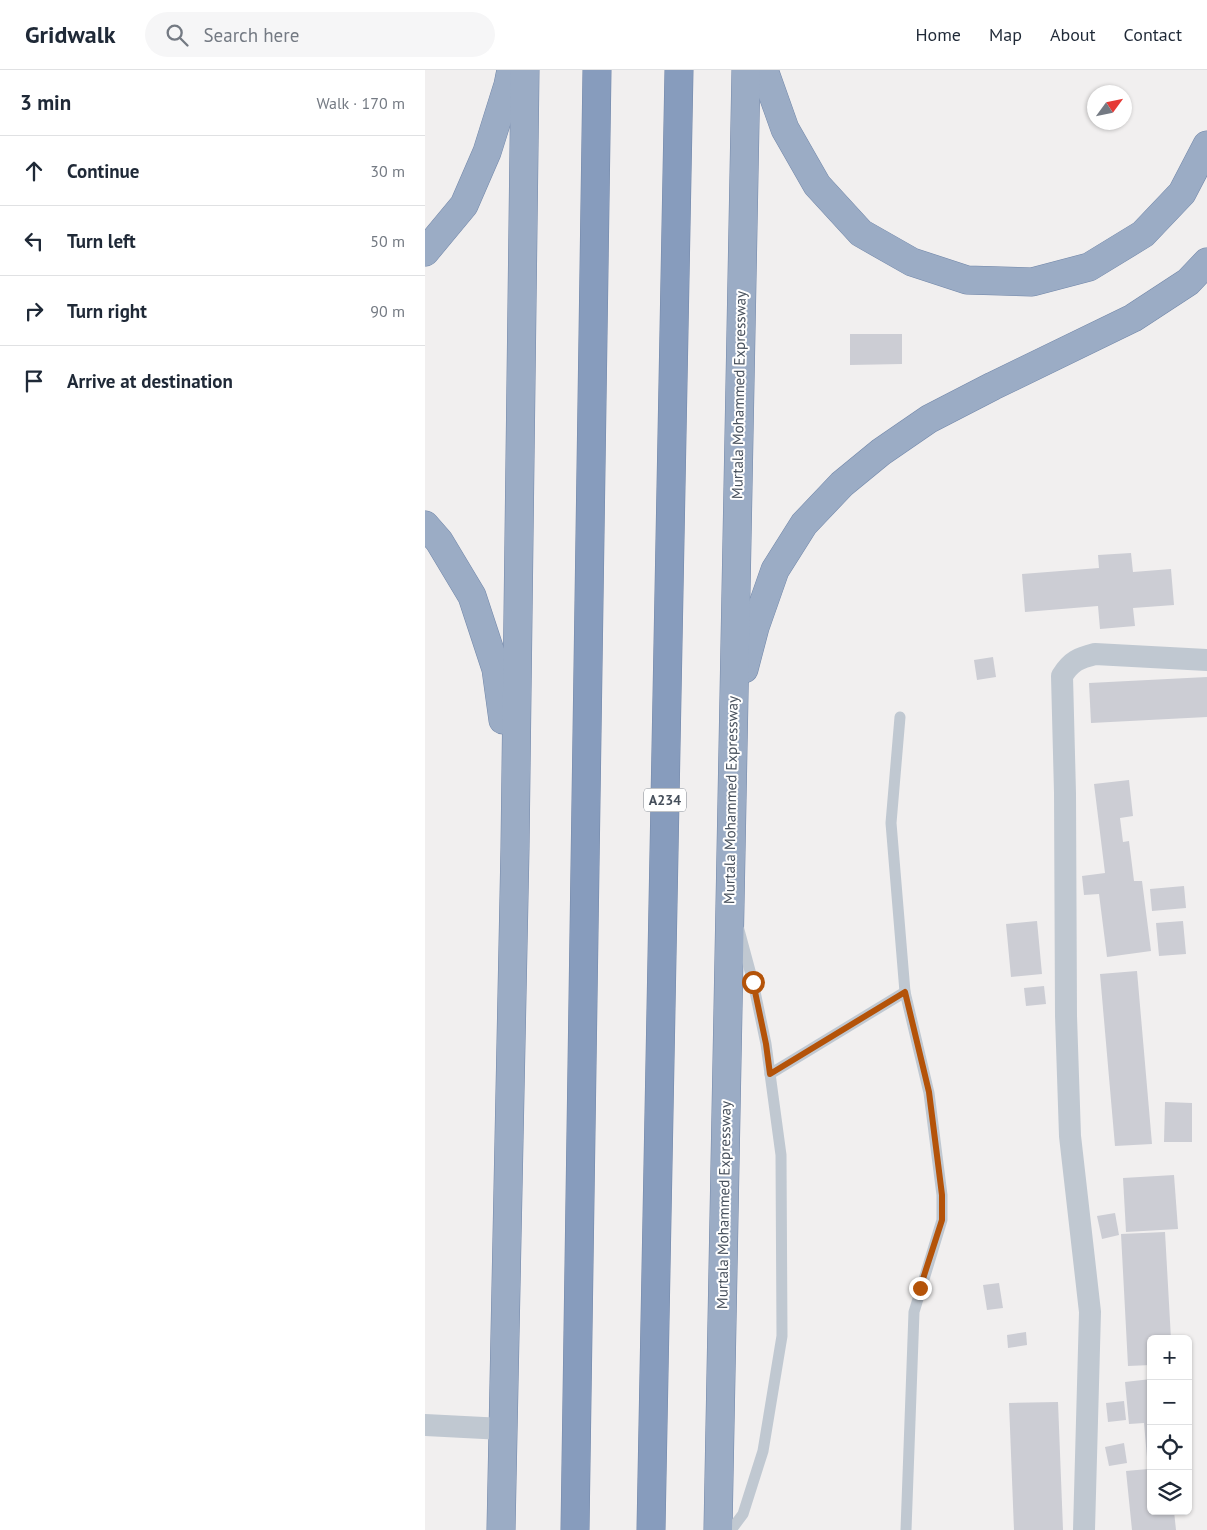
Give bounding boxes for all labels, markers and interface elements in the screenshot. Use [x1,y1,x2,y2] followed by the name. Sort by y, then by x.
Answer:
[145,12,495,57] search box
[25,19,115,50] text: Gridwalk
[163,21,191,49] icon: search
[203,23,299,47] text: Search here
[915,23,961,46] text: Home
[989,23,1022,46] text: Map
[1050,23,1096,46] text: About
[1124,23,1182,46] text: Contact
[1087,85,1132,130] north arrow
[20,89,71,116] text: 3 min
[316,93,405,113] text: Walk · 170 m
[20,157,48,185] icon: ahead
[67,159,139,183] text: Continue
[370,161,405,181] text: 30 m
[20,227,48,255] icon: left
[67,229,136,253] text: Turn left
[370,231,405,251] text: 50 m
[727,291,750,499] street label: Murtala Mohammed Expressway
[20,297,48,325] icon: right
[67,299,147,323] text: Turn right
[370,301,405,321] text: 90 m
[20,367,48,395] icon: arrive
[67,369,233,393] text: Arrive at destination
[719,696,742,904] street label: Murtala Mohammed Expressway
[644,788,686,812] road number: A234
[742,971,765,994] route start
[712,1101,735,1309] street label: Murtala Mohammed Expressway
[909,1277,932,1300] route end
[1147,1335,1192,1515] map controls
[1147,1335,1192,1380] button: +
[1147,1380,1192,1425] button: −
[1147,1425,1192,1470] button: locate
[1147,1470,1192,1515] button: layers

